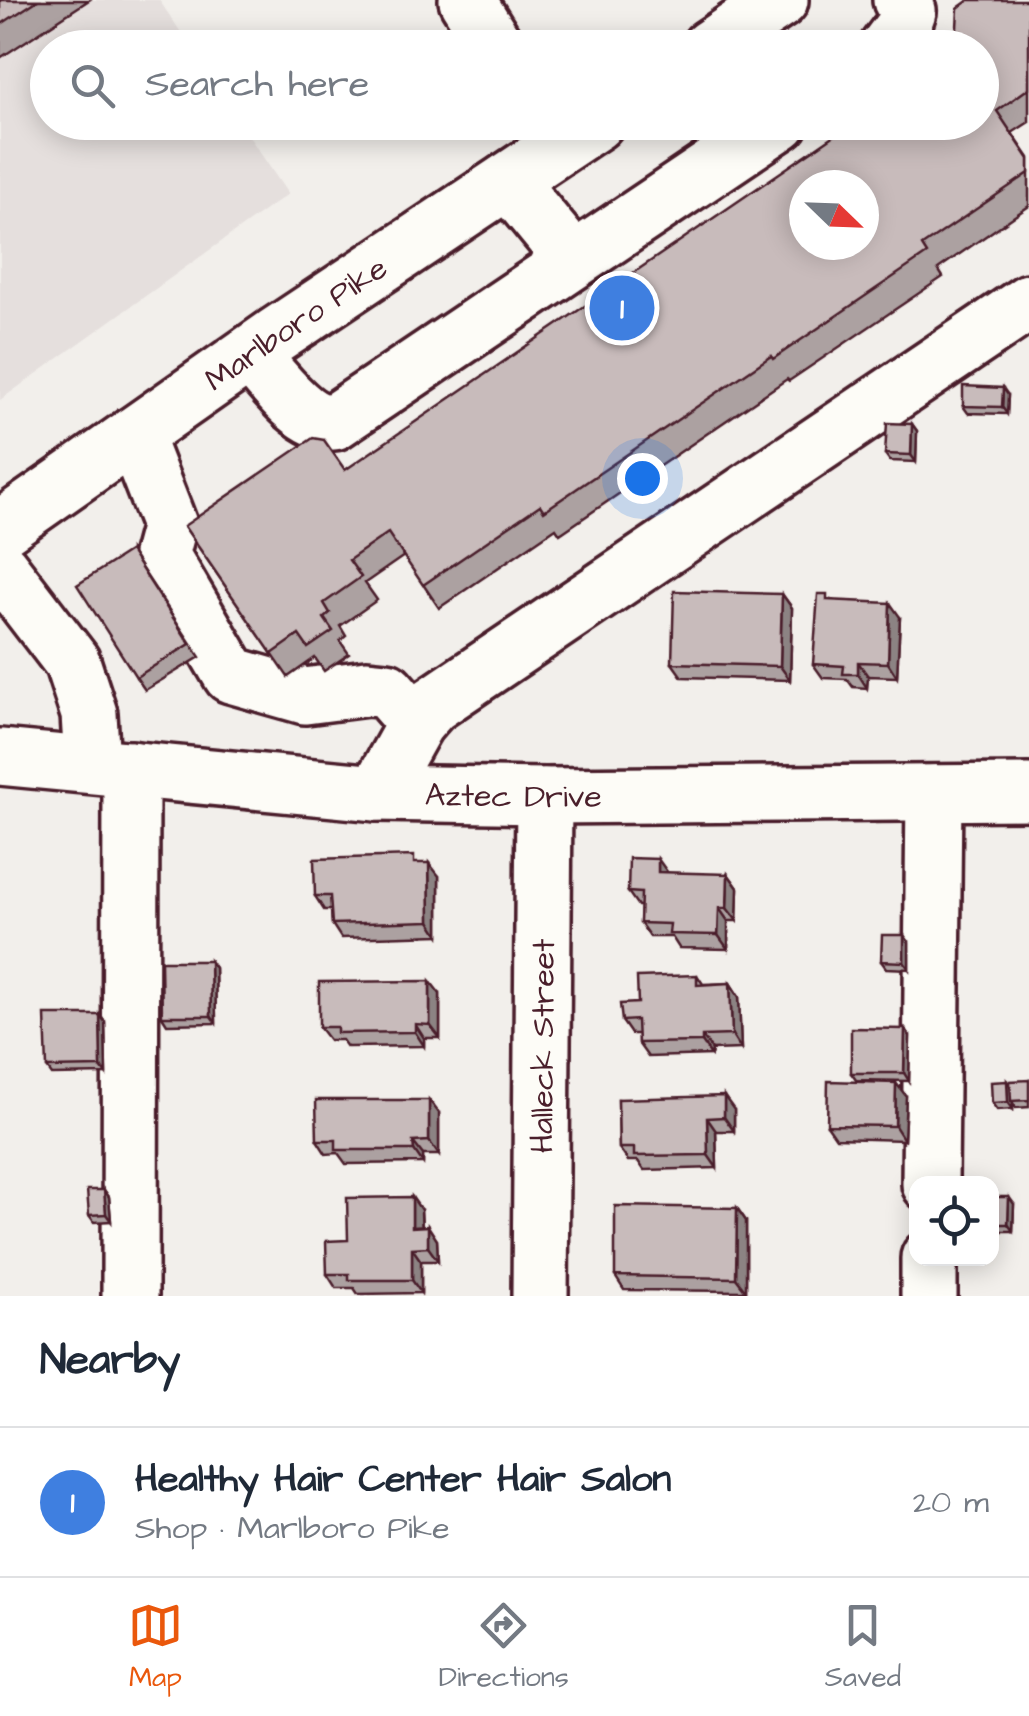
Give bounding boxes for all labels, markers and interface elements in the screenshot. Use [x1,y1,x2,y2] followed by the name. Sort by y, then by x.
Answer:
[30,30,999,140] search box
[65,58,120,113] icon: search
[145,59,369,111] text: Search here
[789,170,879,260] north arrow
[196,246,397,403] street label: Marlboro Pike
[590,270,654,346] pin: 1
[617,453,668,504] your location
[424,773,602,820] street label: Aztec Drive
[520,939,567,1153] street label: Halleck Street
[909,1176,999,1266] map controls
[909,1176,999,1266] button: locate
[40,1332,180,1390] text: Nearby
[135,1454,671,1506] text: Healthy Hair Center Hair Salon
[70,1480,75,1525] text: 1
[913,1480,989,1525] text: 20 m
[135,1506,449,1551] text: Shop · Marlboro Pike
[128,1598,183,1697] tab: Map
[439,1598,569,1697] tab: Directions
[825,1598,901,1697] tab: Saved

